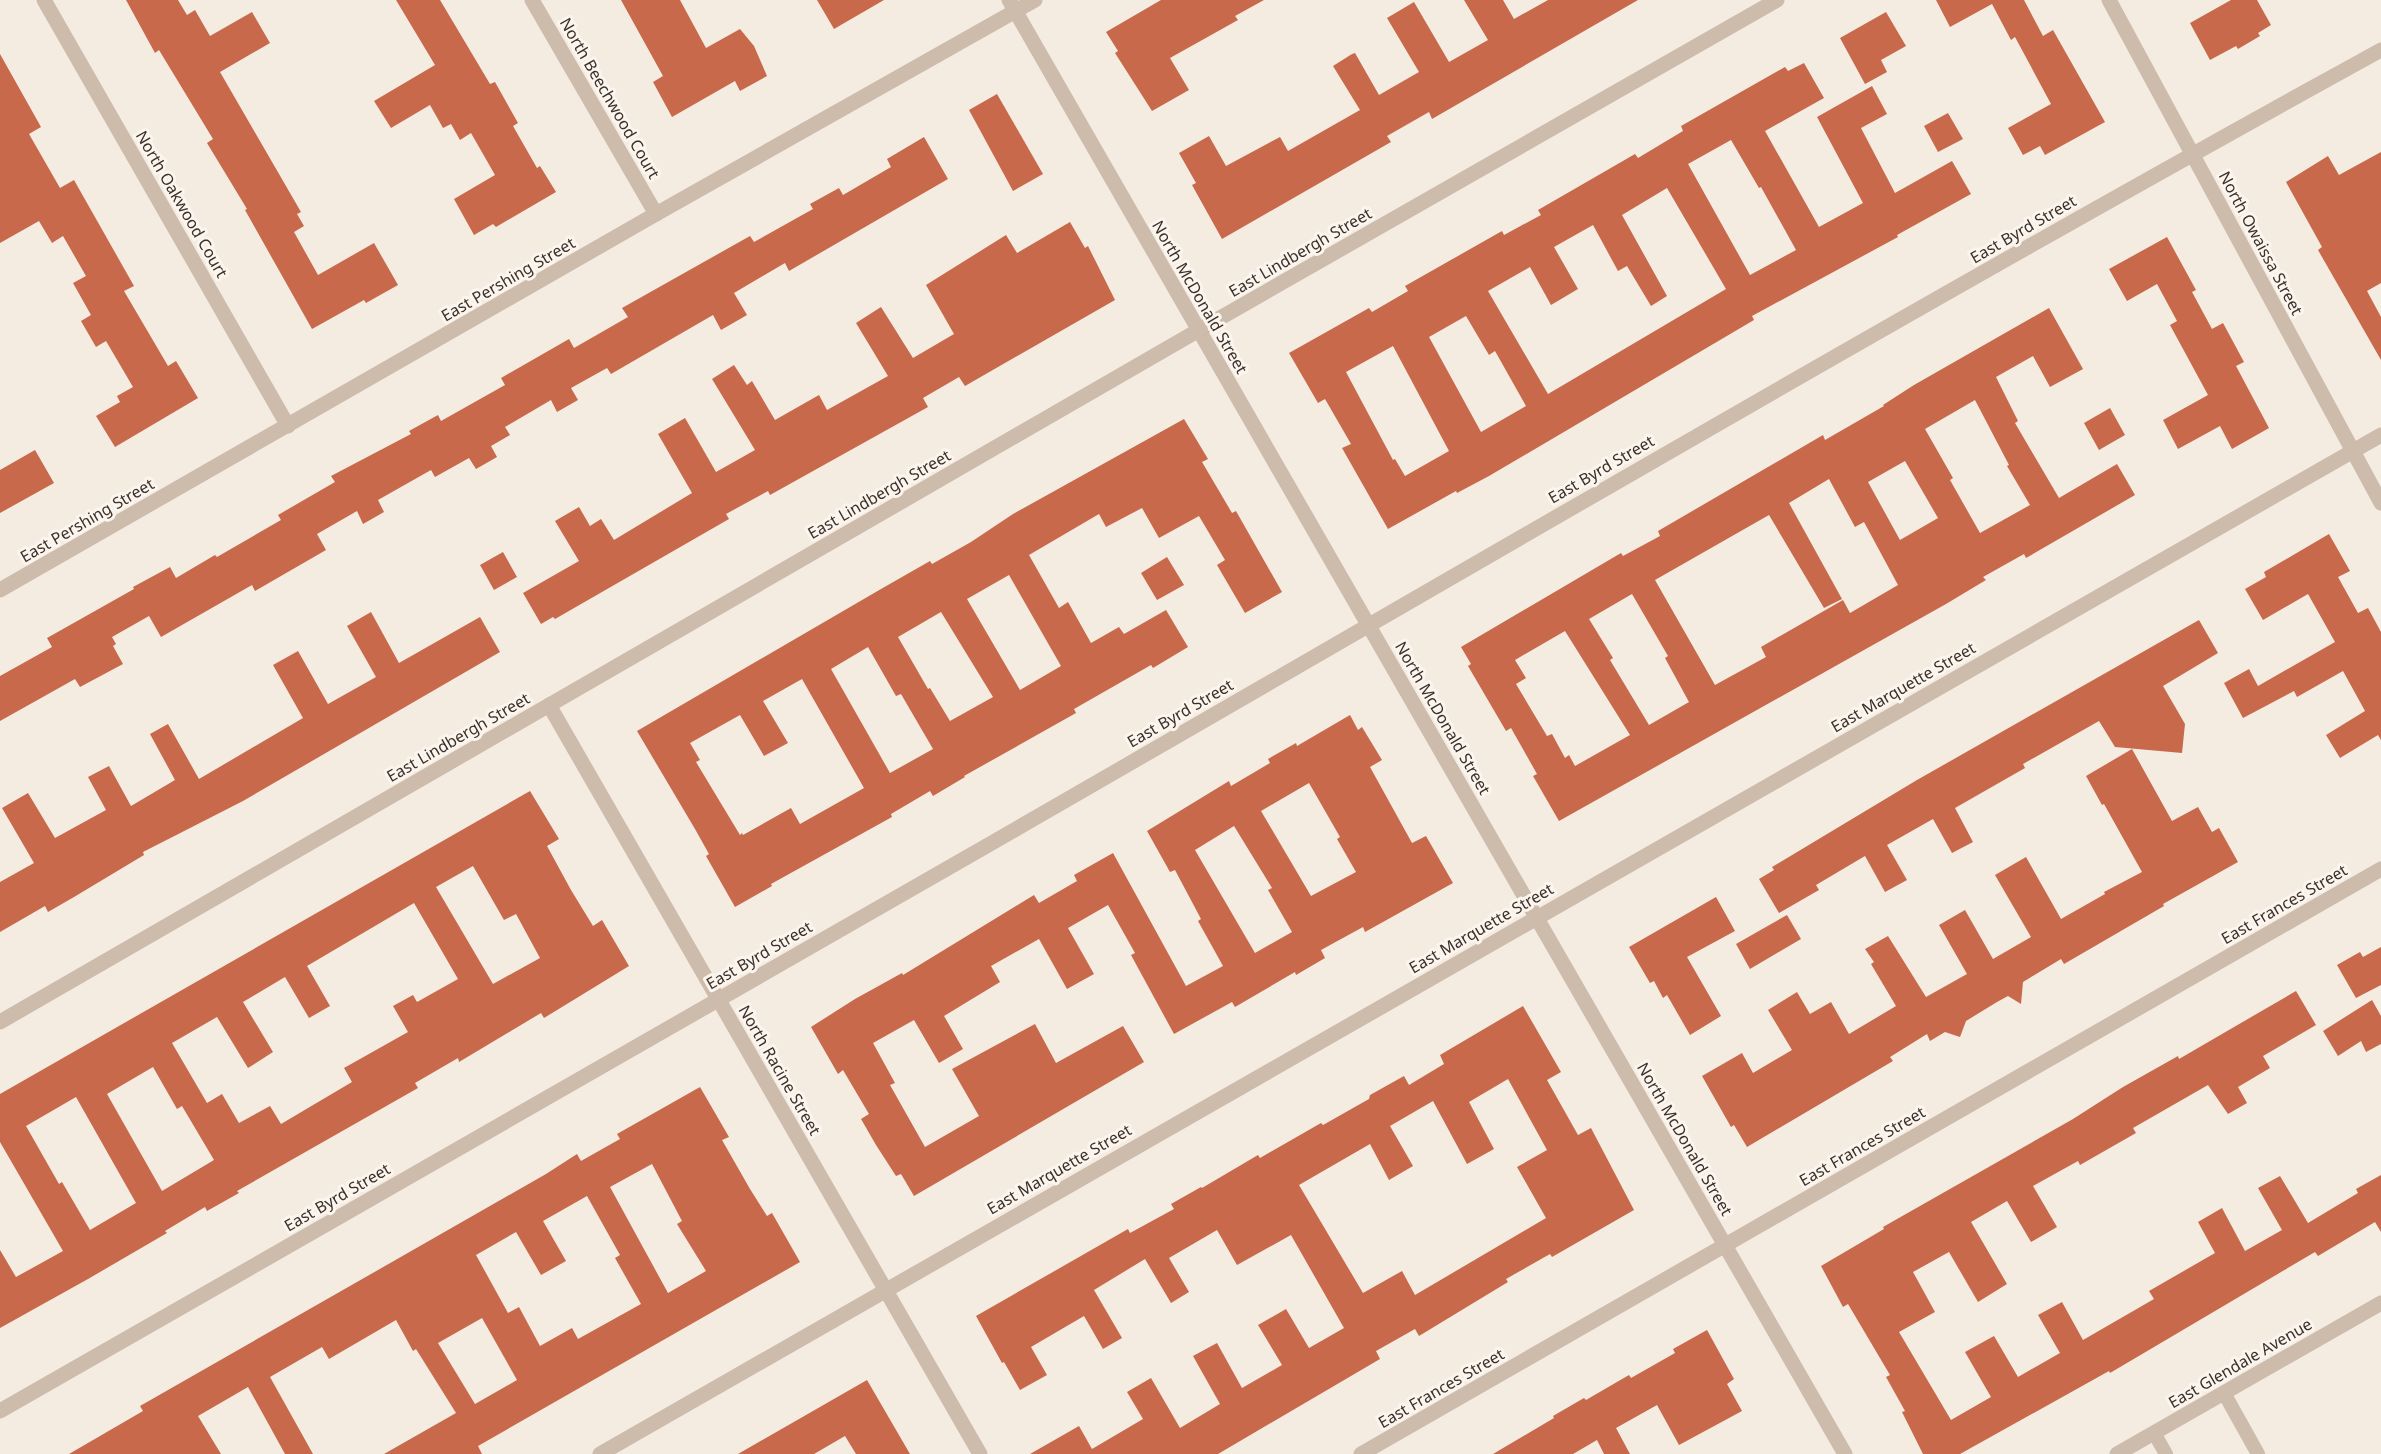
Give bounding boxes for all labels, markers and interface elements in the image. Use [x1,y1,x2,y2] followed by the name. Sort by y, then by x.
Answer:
[555,14,665,183] street label: North Beechwood Court
[131,126,233,282] street label: North Oakwood Court
[2214,167,2308,319] street label: North Owaissa Street
[1966,190,2080,268] street label: East Byrd Street
[1225,202,1376,302] street label: East Lindbergh Street
[1147,216,1253,378] street label: North McDonald Street
[437,232,579,326] street label: East Pershing Street
[1544,430,1658,508] street label: East Byrd Street
[804,444,955,544] street label: East Lindbergh Street
[16,473,158,567] street label: East Pershing Street
[1390,637,1496,799] street label: North McDonald Street
[1827,637,1979,737] street label: East Marquette Street
[1123,674,1237,752] street label: East Byrd Street
[383,687,534,787] street label: East Lindbergh Street
[2217,859,2351,949] street label: East Frances Street
[1405,878,1557,978] street label: East Marquette Street
[702,916,816,994] street label: East Byrd Street
[734,1001,826,1139] street label: North Racine Street
[1632,1058,1738,1220] street label: North McDonald Street
[1795,1101,1929,1191] street label: East Frances Street
[983,1119,1135,1219] street label: East Marquette Street
[280,1158,394,1236] street label: East Byrd Street
[2164,1313,2316,1413] street label: East Glendale Avenue
[1374,1343,1508,1433] street label: East Frances Street

